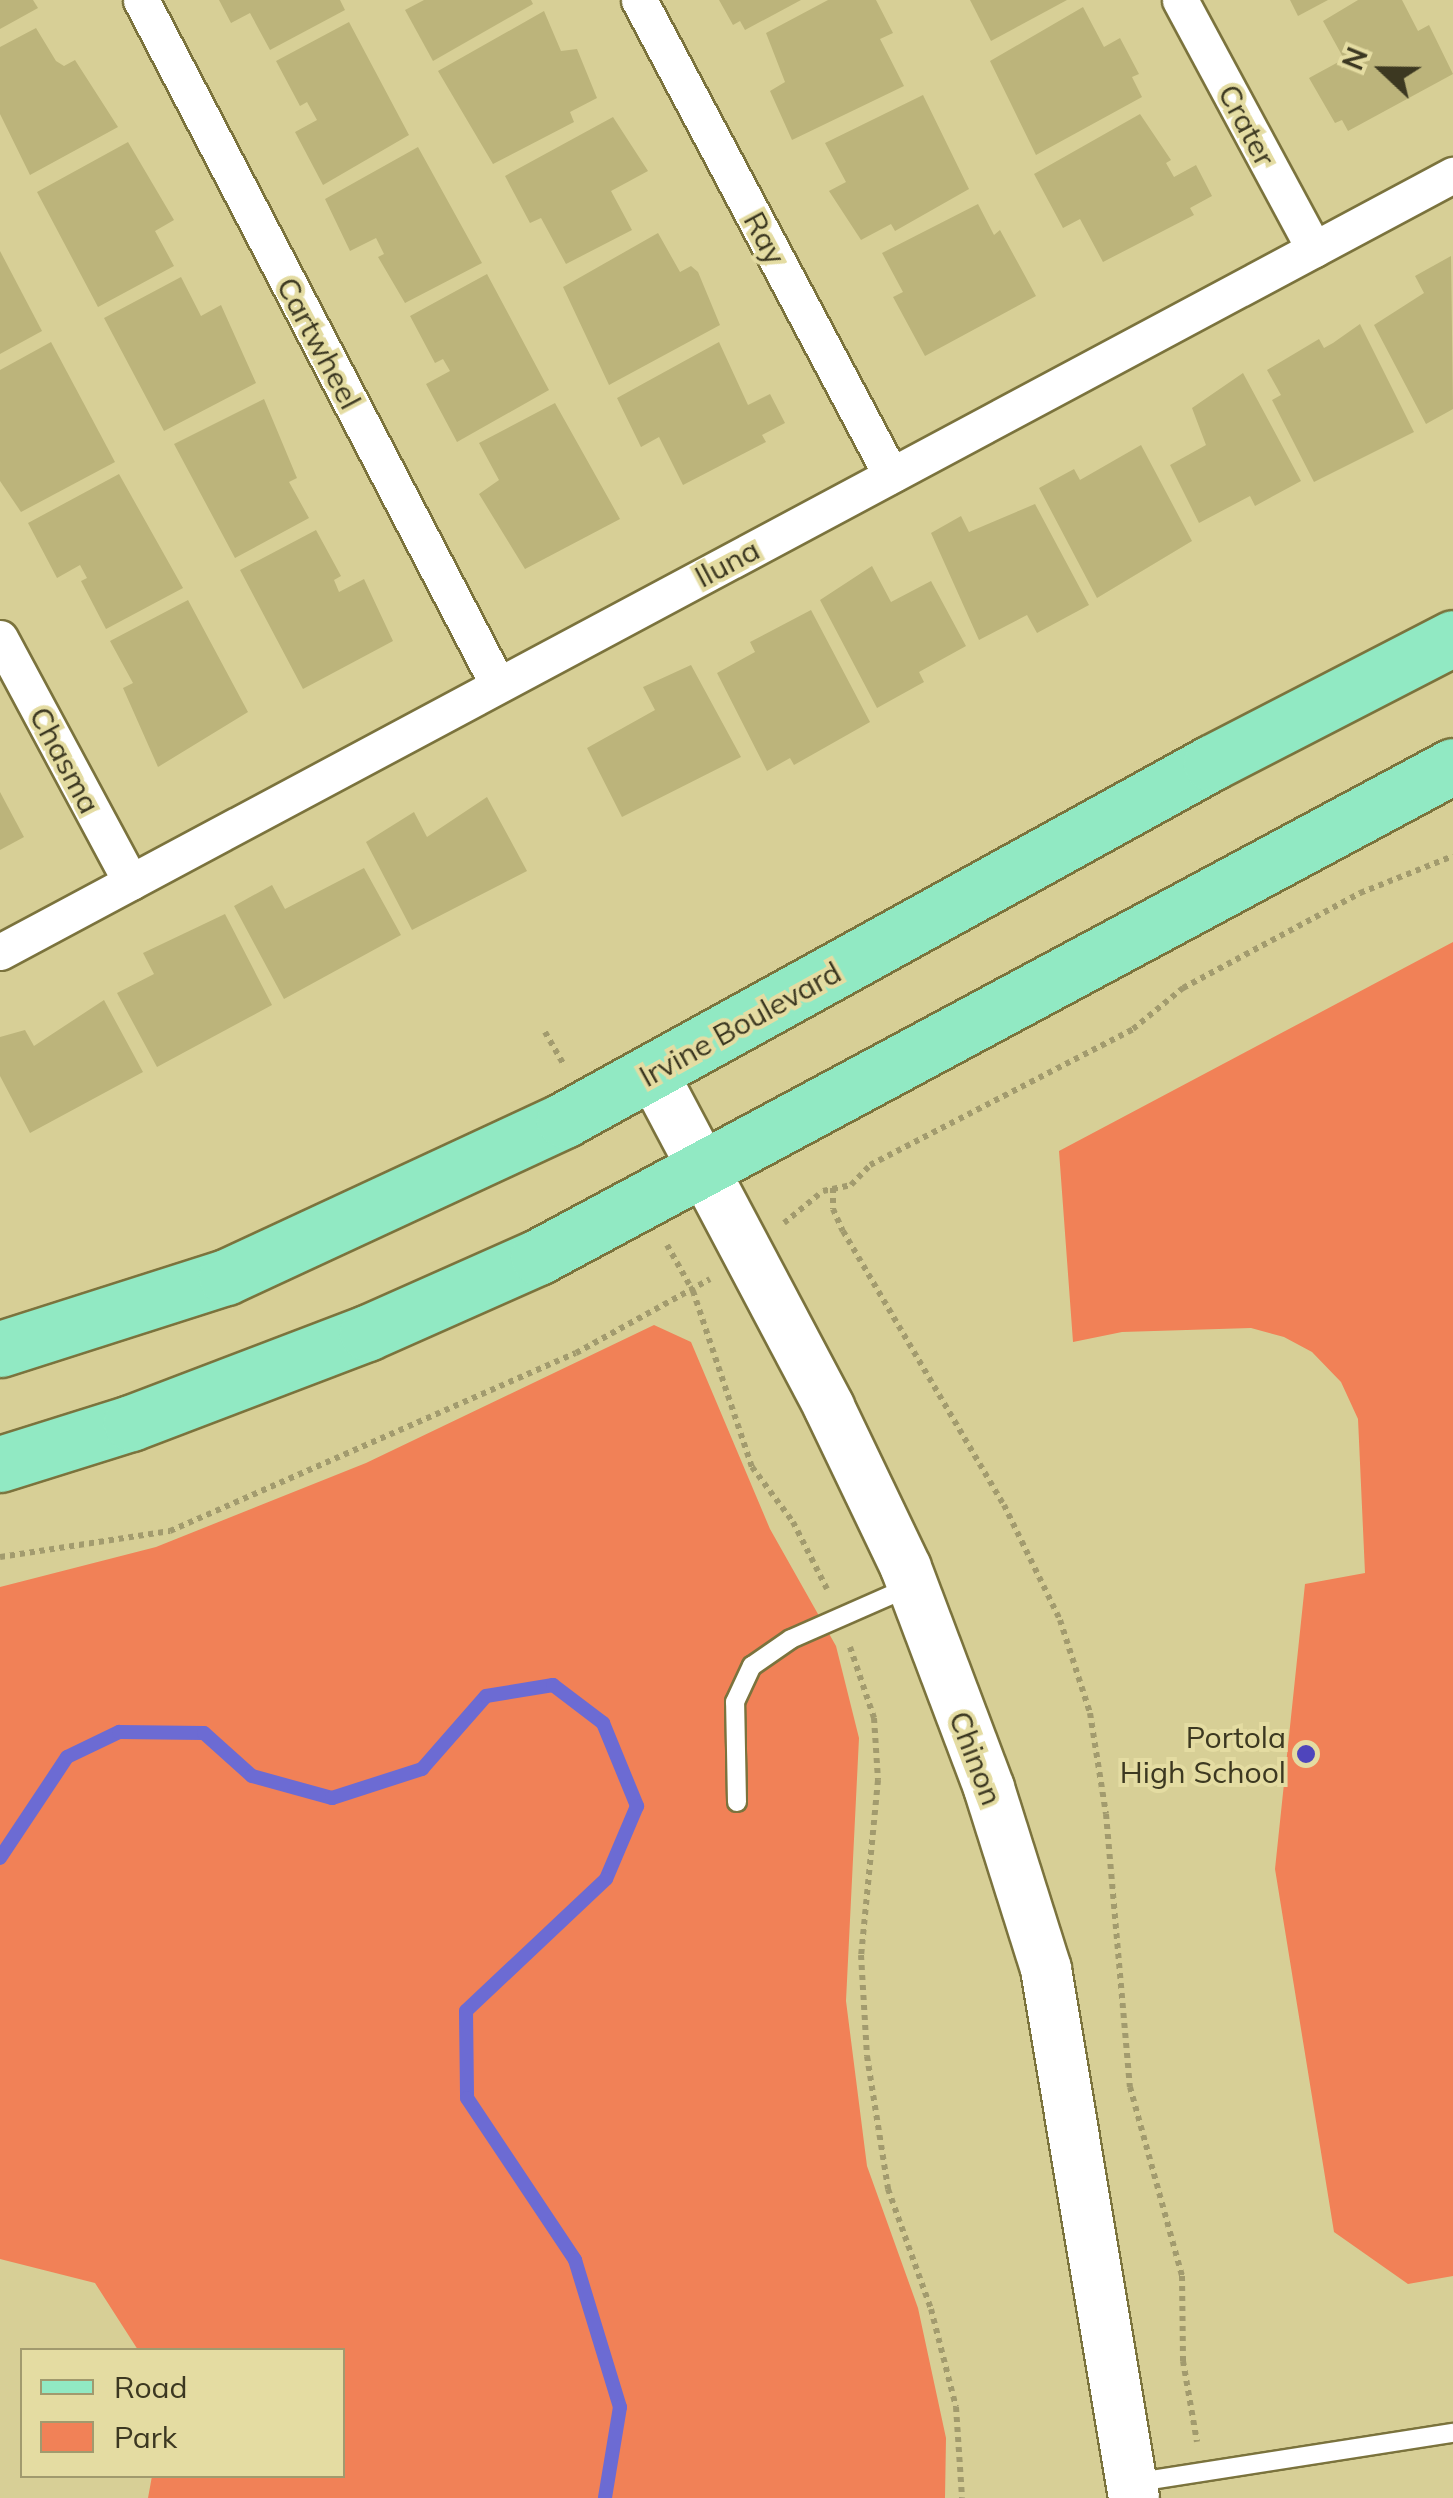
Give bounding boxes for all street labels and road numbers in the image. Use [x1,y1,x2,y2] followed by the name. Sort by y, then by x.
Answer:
[1211,78,1283,172] street label: Crater
[736,205,794,271] street label: Ray
[269,271,369,415] street label: Cartwheel
[689,531,765,595] street label: Iluna
[22,701,108,819] street label: Chasma
[633,954,847,1094] street label: Irvine Boulevard
[942,1706,1010,1810] street label: Chinon

